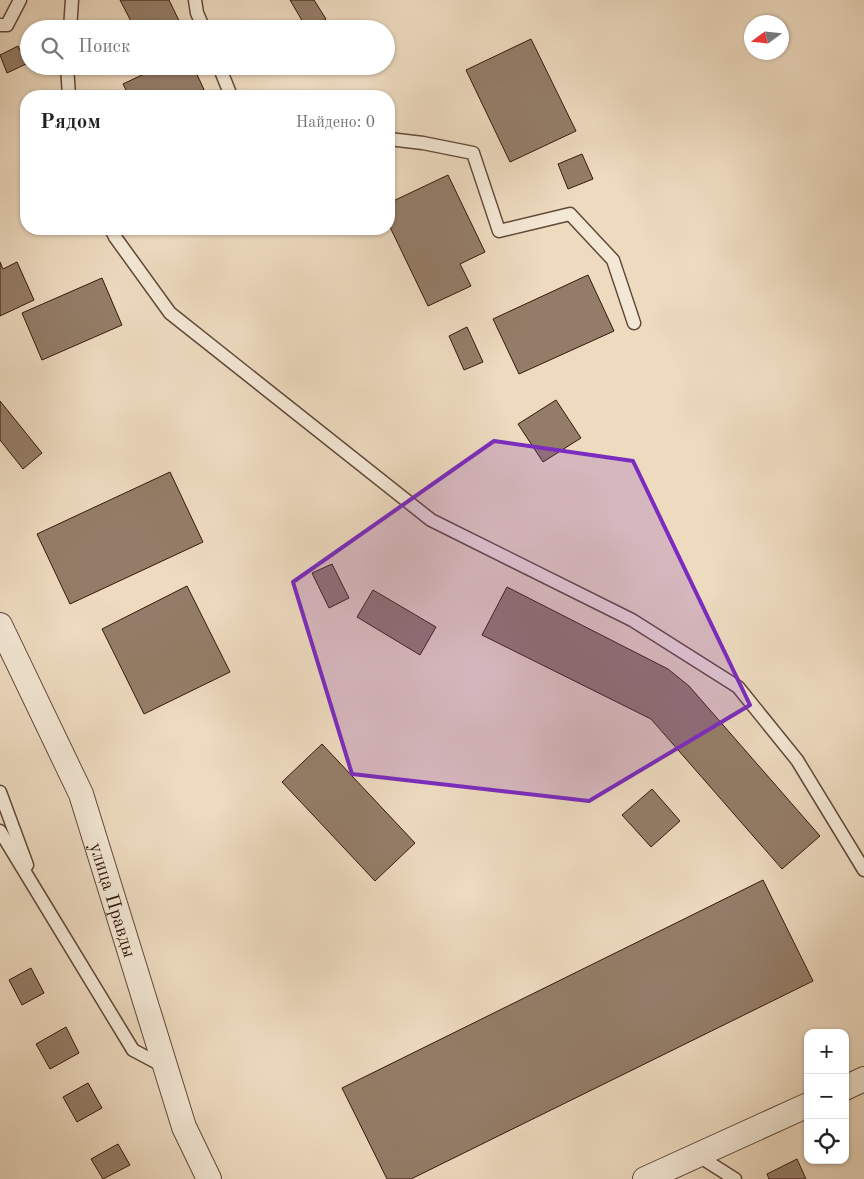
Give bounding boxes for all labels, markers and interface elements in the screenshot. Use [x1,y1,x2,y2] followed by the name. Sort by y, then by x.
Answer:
[744,15,789,60] north arrow
[20,20,395,75] search box
[38,34,66,62] icon: search
[78,38,130,57] text: Поиск
[40,112,101,133] text: Рядом
[296,115,375,131] text: Найдено: 0
[85,841,138,960] street label: улица Правды
[804,1029,849,1164] map controls
[804,1029,849,1074] button: +
[804,1074,849,1119] button: −
[804,1119,849,1164] button: locate

